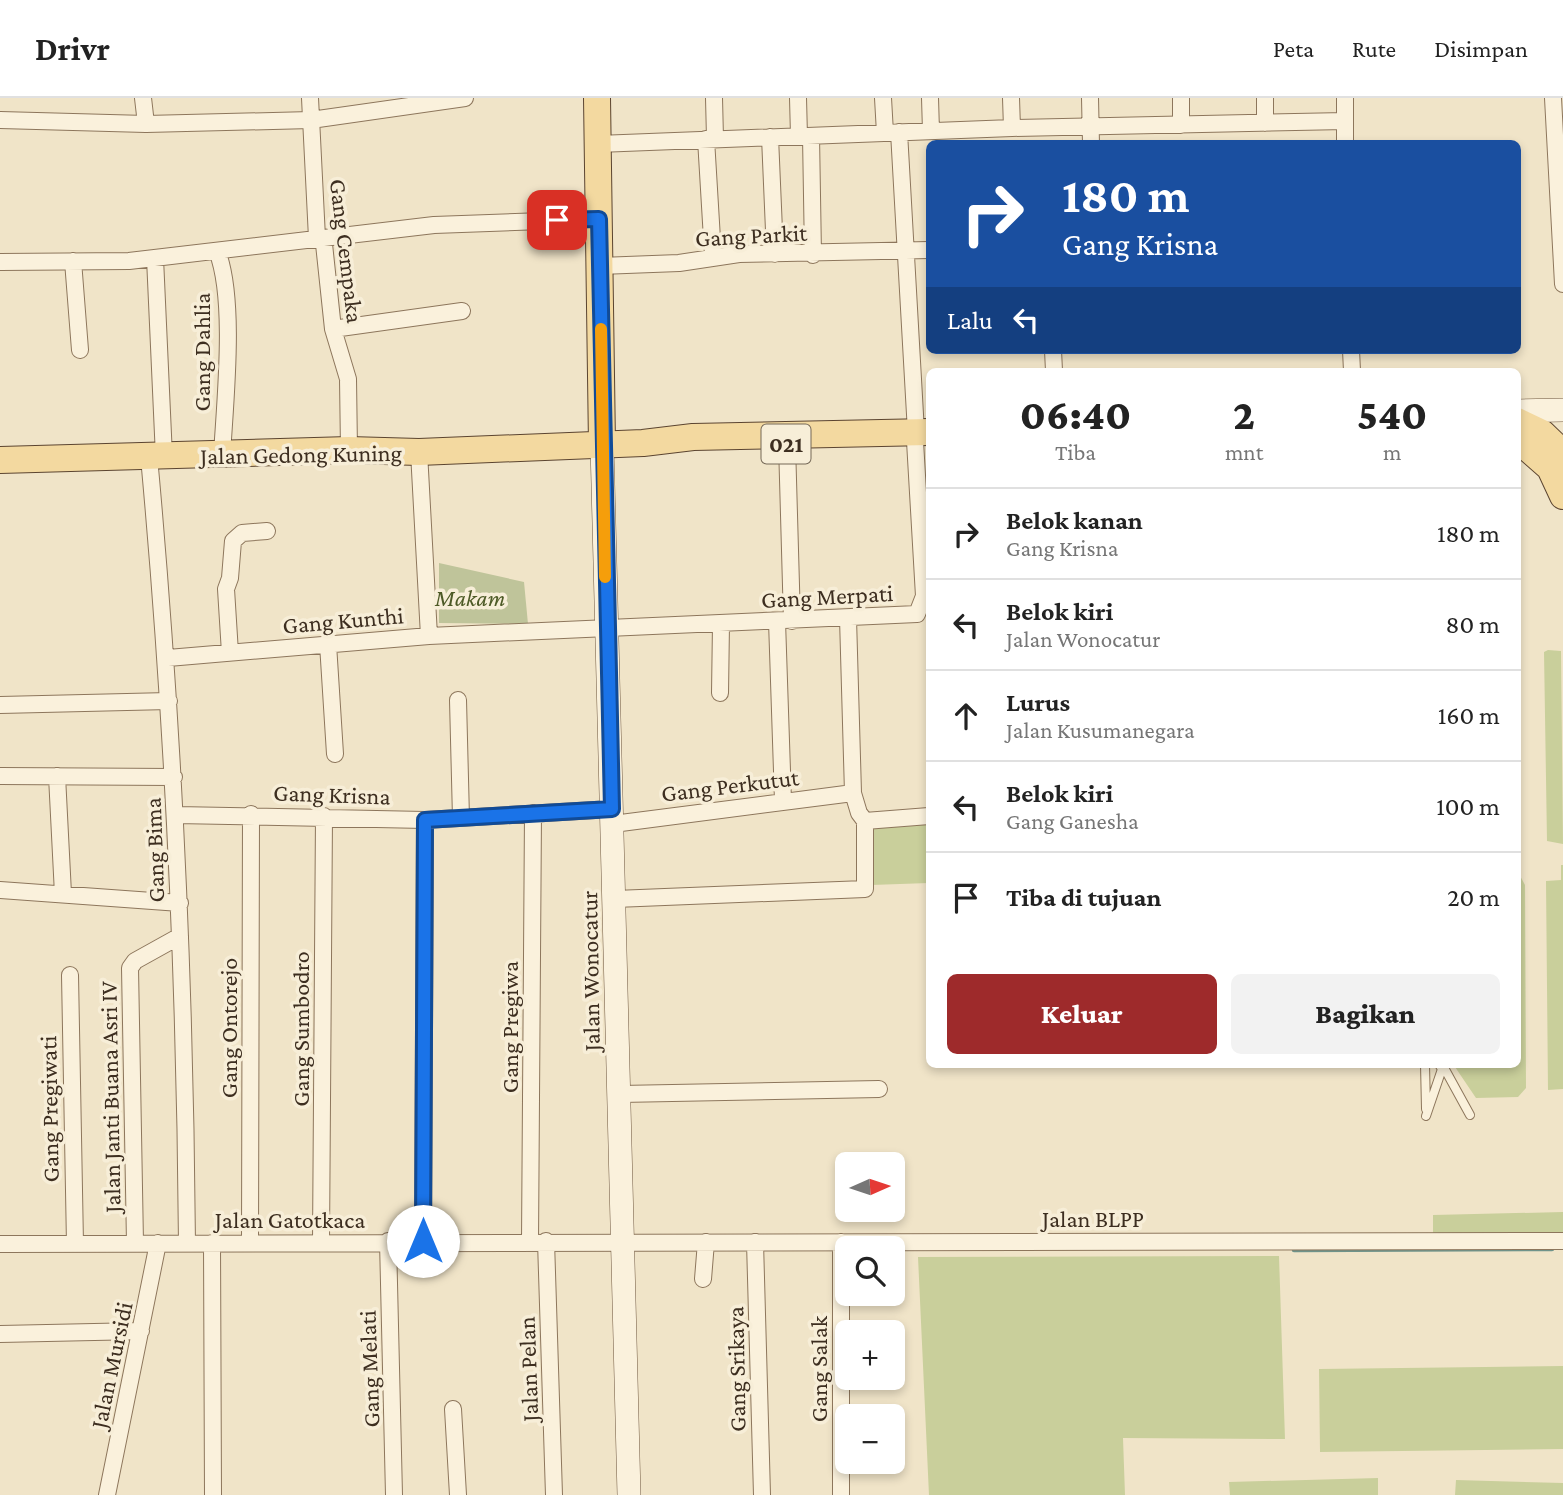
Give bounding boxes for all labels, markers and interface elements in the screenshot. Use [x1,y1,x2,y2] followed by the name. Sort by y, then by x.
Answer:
[35,30,110,67] text: Drivr
[1273,35,1314,62] text: Peta
[1352,35,1396,62] text: Rute
[1434,35,1528,62] text: Disimpan
[947,168,1038,259] icon: right
[1062,168,1190,223] text: 180 m
[325,177,369,325] street label: Gang Cempaka
[527,190,587,250] pin
[538,201,576,239] icon: arrive
[694,219,809,251] street label: Gang Parkit
[1062,226,1218,262] text: Gang Krisna
[188,293,215,411] street label: Gang Dahlia
[1007,301,1045,339] icon: left
[947,306,993,335] text: Lalu
[1020,391,1131,438] text: 06:40
[1233,391,1255,438] text: 2
[1357,391,1427,438] text: 540
[762,424,810,464] road number: 021
[198,439,403,469] street label: Jalan Gedong Kuning
[1055,439,1096,465] text: Tiba
[1225,439,1263,465] text: mnt
[1383,439,1401,465] text: m
[1006,506,1143,535] text: Belok kanan
[947,515,985,553] icon: right
[1437,519,1500,548] text: 180 m
[1006,535,1118,561] text: Gang Krisna
[760,579,894,613] street label: Gang Merpati
[434,584,505,611] park label: Makam
[1006,597,1113,626] text: Belok kiri
[281,601,405,639] street label: Gang Kunthi
[947,606,985,644] icon: left
[1446,610,1500,639] text: 80 m
[1006,626,1160,652] text: Jalan Wonocatur
[1006,688,1070,717] text: Lurus
[947,697,985,735] icon: ahead
[1438,701,1500,730] text: 160 m
[1006,717,1195,743] text: Jalan Kusumanegara
[660,763,801,807] street label: Gang Perkutut
[273,778,391,810] street label: Gang Krisna
[1006,779,1113,808] text: Belok kiri
[947,788,985,826] icon: left
[1436,792,1500,821] text: 100 m
[139,797,169,903] street label: Gang Bima
[1006,808,1139,834] text: Gang Ganesha
[947,879,985,917] icon: arrive
[1006,883,1161,912] text: Tiba di tujuan
[1447,883,1500,912] text: 20 m
[575,890,605,1054] street label: Jalan Wonocatur
[287,951,314,1107] street label: Gang Sumbodro
[215,958,242,1098] street label: Gang Ontorejo
[496,961,523,1093] street label: Gang Pregiwa
[947,974,1217,1054] button: Keluar
[1231,974,1500,1054] button: Bagikan
[94,981,126,1215] street label: Jalan Janti Buana Asri IV
[34,1035,64,1183] street label: Gang Pregiwati
[835,1152,905,1222] north arrow
[835,1152,905,1474] map controls
[386,1204,460,1278] position arrow
[1040,1205,1144,1232] street label: Jalan BLPP
[213,1206,365,1233] street label: Jalan Gatotkaca
[835,1236,905,1306] button: search
[84,1299,138,1433] street label: Jalan Mursidi
[721,1306,751,1432] street label: Gang Srikaya
[353,1310,385,1428] street label: Gang Melati
[805,1315,832,1422] street label: Gang Salak
[513,1316,543,1424] street label: Jalan Pelan
[835,1320,905,1390] button: +
[835,1404,905,1474] button: −

